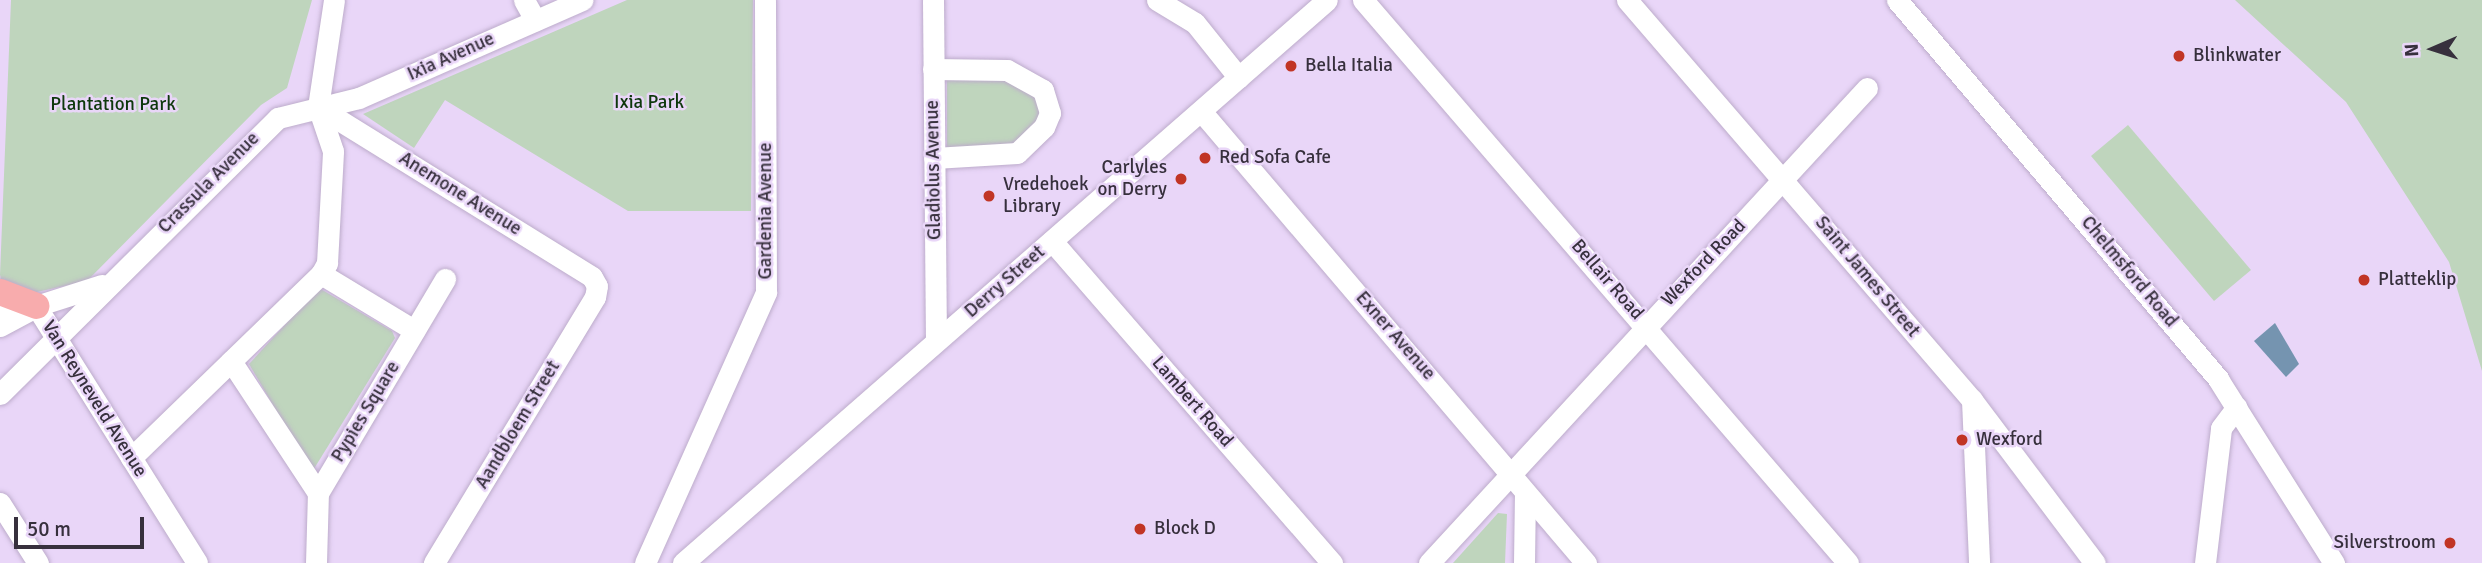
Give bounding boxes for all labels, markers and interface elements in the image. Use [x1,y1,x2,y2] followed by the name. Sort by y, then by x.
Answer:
[2398,14,2468,84] north arrow
[404,28,498,86] street label: Ixia Avenue
[2400,43,2424,57] text: N
[2193,45,2281,67] place label: Blinkwater
[2171,48,2187,64] marker: Blinkwater
[1305,55,1393,77] place label: Bella Italia
[1283,58,1299,74] marker: Bella Italia
[614,92,684,114] park label: Ixia Park
[50,94,176,116] park label: Plantation Park
[921,100,947,240] street label: Gladiolus Avenue
[154,128,264,238] street label: Crassula Avenue
[755,142,777,280] street label: Gardenia Avenue
[395,147,525,241] street label: Anemone Avenue
[1219,147,1331,169] place label: Red Sofa Cafe
[1197,150,1213,166] marker: Red Sofa Cafe
[1097,157,1167,201] place label: Carlyles on Derry
[1173,171,1189,187] marker: Carlyles on Derry
[1003,174,1088,218] place label: Vredehoek Library
[981,188,997,204] marker: Vredehoek Library
[1810,212,1924,342] street label: Saint James Street
[2076,212,2182,332] street label: Chelmsford Road
[1657,215,1751,311] street label: Wexford Road
[1566,235,1648,325] street label: Bellair Road
[960,241,1050,323] street label: Derry Street
[2378,269,2456,291] place label: Platteklip
[2356,272,2372,288] marker: Platteklip
[1350,287,1440,385] street label: Exner Avenue
[37,316,151,482] street label: Van Reyneveld Avenue
[1146,352,1238,452] street label: Lambert Road
[327,357,405,467] street label: Pypies Square
[471,357,565,493] street label: Aandbloem Street
[1976,429,2043,451] place label: Wexford
[1954,432,1970,448] marker: Wexford
[18,504,147,548] scale bar
[27,516,71,542] text: 50 m
[1154,518,1216,540] place label: Block D
[1132,521,1148,537] marker: Block D
[2334,532,2436,554] place label: Silverstroom
[2442,535,2458,551] marker: Silverstroom

